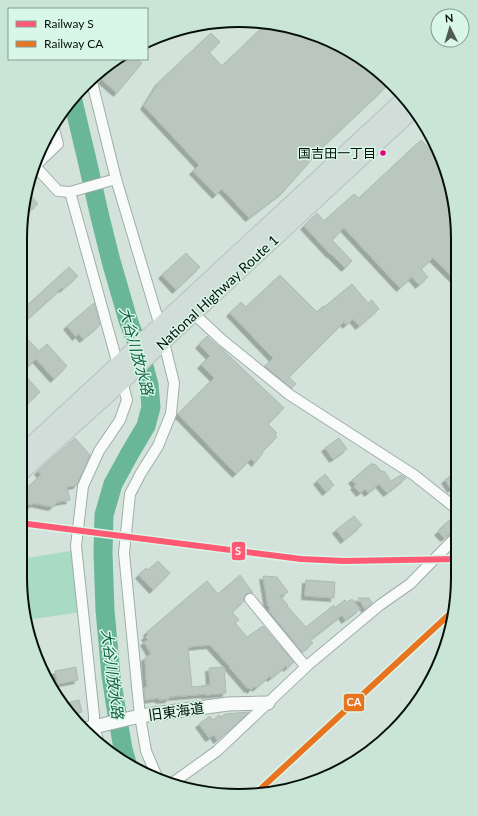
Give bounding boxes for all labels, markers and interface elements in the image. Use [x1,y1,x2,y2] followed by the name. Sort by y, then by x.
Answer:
[8,8,148,60] legend
[430,8,470,48] north arrow
[444,11,454,24] text: N
[44,16,94,31] text: Railway S
[44,36,104,51] text: Railway CA
[298,145,376,161] place label: 国吉田一丁目
[378,148,388,158] marker: 国吉田一丁目
[152,231,282,353] street label: National Highway Route 1
[117,305,158,399] water label: 大谷川放水路
[231,541,246,561] line badge: S
[235,544,241,557] text: S
[99,628,128,722] water label: 大谷川放水路
[343,693,365,712] line badge: CA
[347,695,362,708] text: CA
[147,699,205,723] street label: 旧東海道

